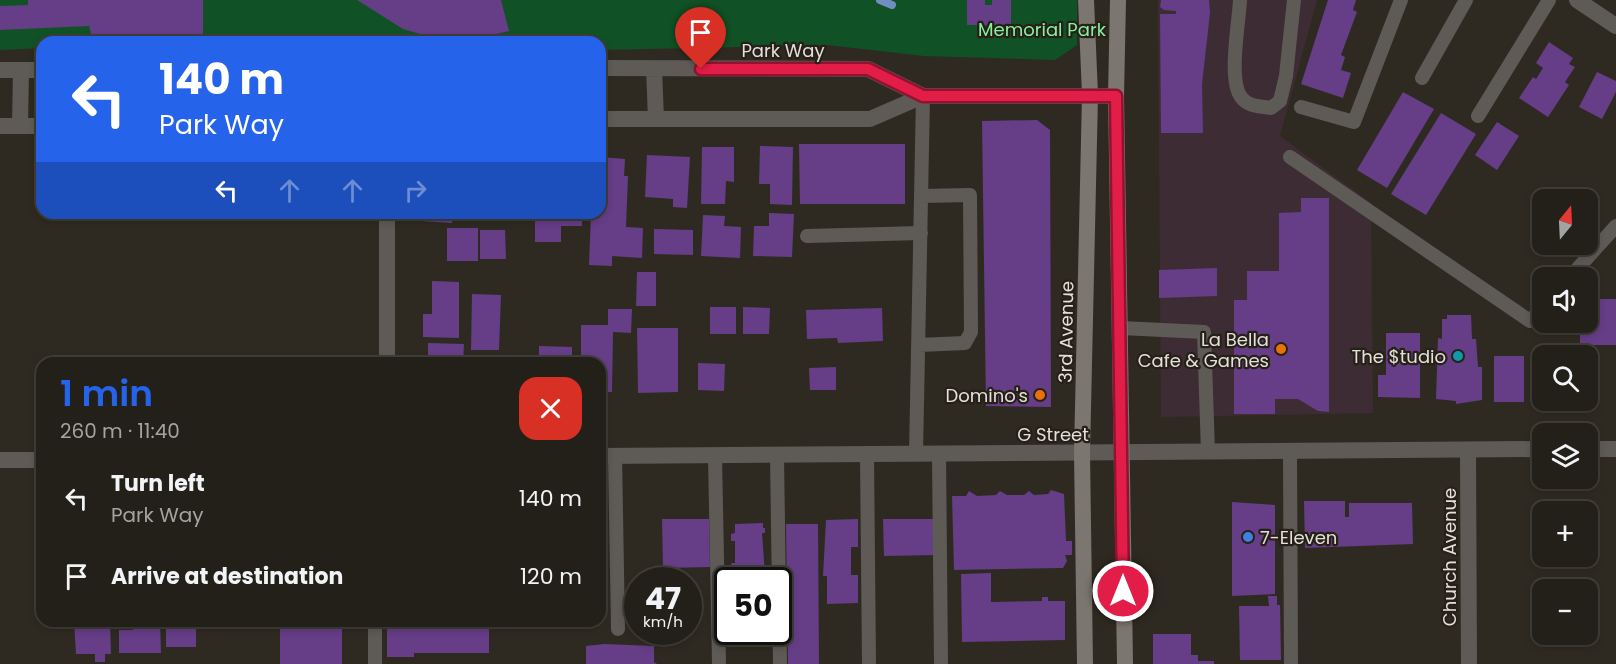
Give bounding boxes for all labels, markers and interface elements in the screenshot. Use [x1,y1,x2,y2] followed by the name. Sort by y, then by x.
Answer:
[675,7,726,69] pin
[684,16,717,49] icon: arrive
[978,17,1107,42] park label: Memorial Park
[741,38,825,63] street label: Park Way
[159,50,284,109] text: 140 m
[60,60,138,138] icon: left
[159,106,284,143] text: Park Way
[210,174,243,207] icon: left
[273,174,306,207] icon: ahead
[336,174,369,207] icon: ahead
[399,174,432,207] icon: right
[1532,189,1598,255] north arrow
[1532,189,1598,645] map controls
[1532,267,1598,333] button: sound
[1053,281,1079,383] street label: 3rd Avenue
[1138,327,1269,373] place label: La Bella Cafe & Games
[1274,342,1288,356] marker: La Bella Cafe & Games
[1351,344,1446,369] place label: The $tudio
[1532,345,1598,411] button: search
[1451,349,1465,363] marker: The $tudio
[60,368,153,419] text: 1 min
[519,377,582,440] button: close
[945,383,1028,408] place label: Domino's
[1033,388,1047,402] marker: Domino's
[60,417,180,445] text: 260 m · 11:40
[1017,422,1089,447] street label: G Street
[1532,423,1598,489] button: layers
[111,468,205,499] text: Turn left
[60,482,93,515] icon: left
[519,483,582,514] text: 140 m
[1437,488,1462,626] street label: Church Avenue
[111,501,204,529] text: Park Way
[1532,501,1598,567] button: +
[1260,525,1337,550] place label: 7-Eleven
[1241,530,1255,544] marker: 7-Eleven
[1091,559,1155,623] position arrow
[60,560,93,593] icon: arrive
[111,561,343,592] text: Arrive at destination
[520,561,582,592] text: 120 m
[714,567,792,645] speed limit sign: 50
[645,577,681,620] text: 47
[1532,579,1598,645] button: −
[643,611,683,632] text: km/h

